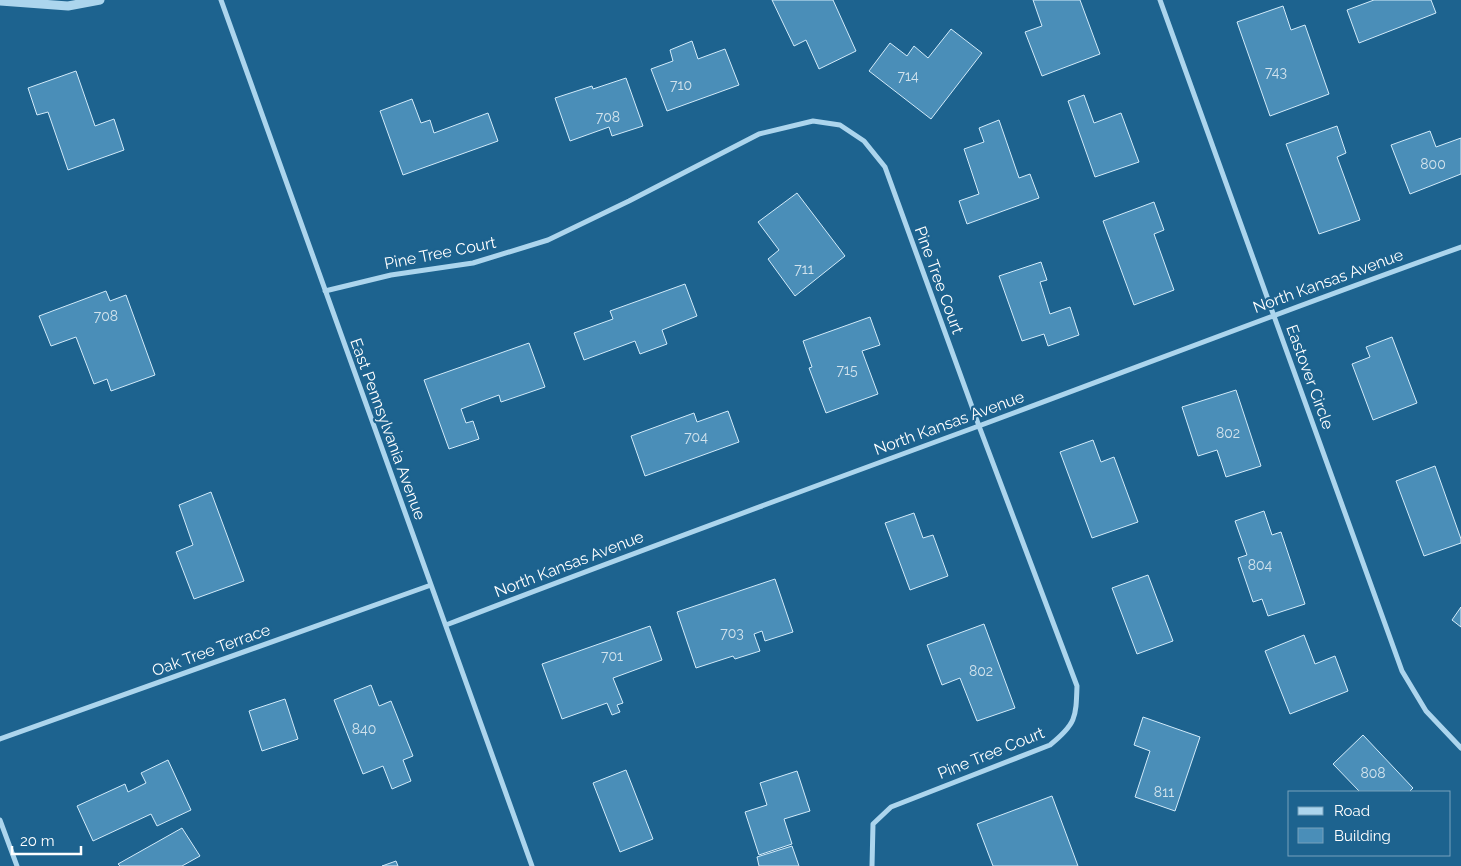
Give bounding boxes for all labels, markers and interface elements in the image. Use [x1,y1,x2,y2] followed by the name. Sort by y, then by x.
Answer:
[1265,64,1287,80] house number: 743
[897,68,919,84] house number: 714
[670,77,692,93] house number: 710
[596,109,620,125] house number: 708
[1420,156,1446,172] house number: 800
[911,224,968,337] street label: Pine Tree Court
[383,233,498,273] street label: Pine Tree Court
[1250,245,1406,317] street label: North Kansas Avenue
[794,261,814,277] house number: 711
[94,308,118,324] house number: 708
[1282,322,1338,432] street label: Eastover Circle
[346,336,430,522] street label: East Pennsylvania Avenue
[836,362,858,378] house number: 715
[871,387,1027,459] street label: North Kansas Avenue
[1216,425,1240,441] house number: 802
[684,429,708,445] house number: 704
[492,527,646,601] street label: North Kansas Avenue
[1248,557,1273,573] house number: 804
[149,620,273,680] street label: Oak Tree Terrace
[720,625,744,641] house number: 703
[601,648,623,664] house number: 701
[969,663,993,679] house number: 802
[352,721,376,737] house number: 840
[935,723,1048,783] street label: Pine Tree Court
[1360,765,1386,781] house number: 808
[1154,784,1174,800] house number: 811
[1288,791,1451,856] legend
[1334,802,1370,820] text: Road
[12,824,81,856] scale bar
[1334,827,1391,845] text: Building
[20,832,55,850] text: 20 m

